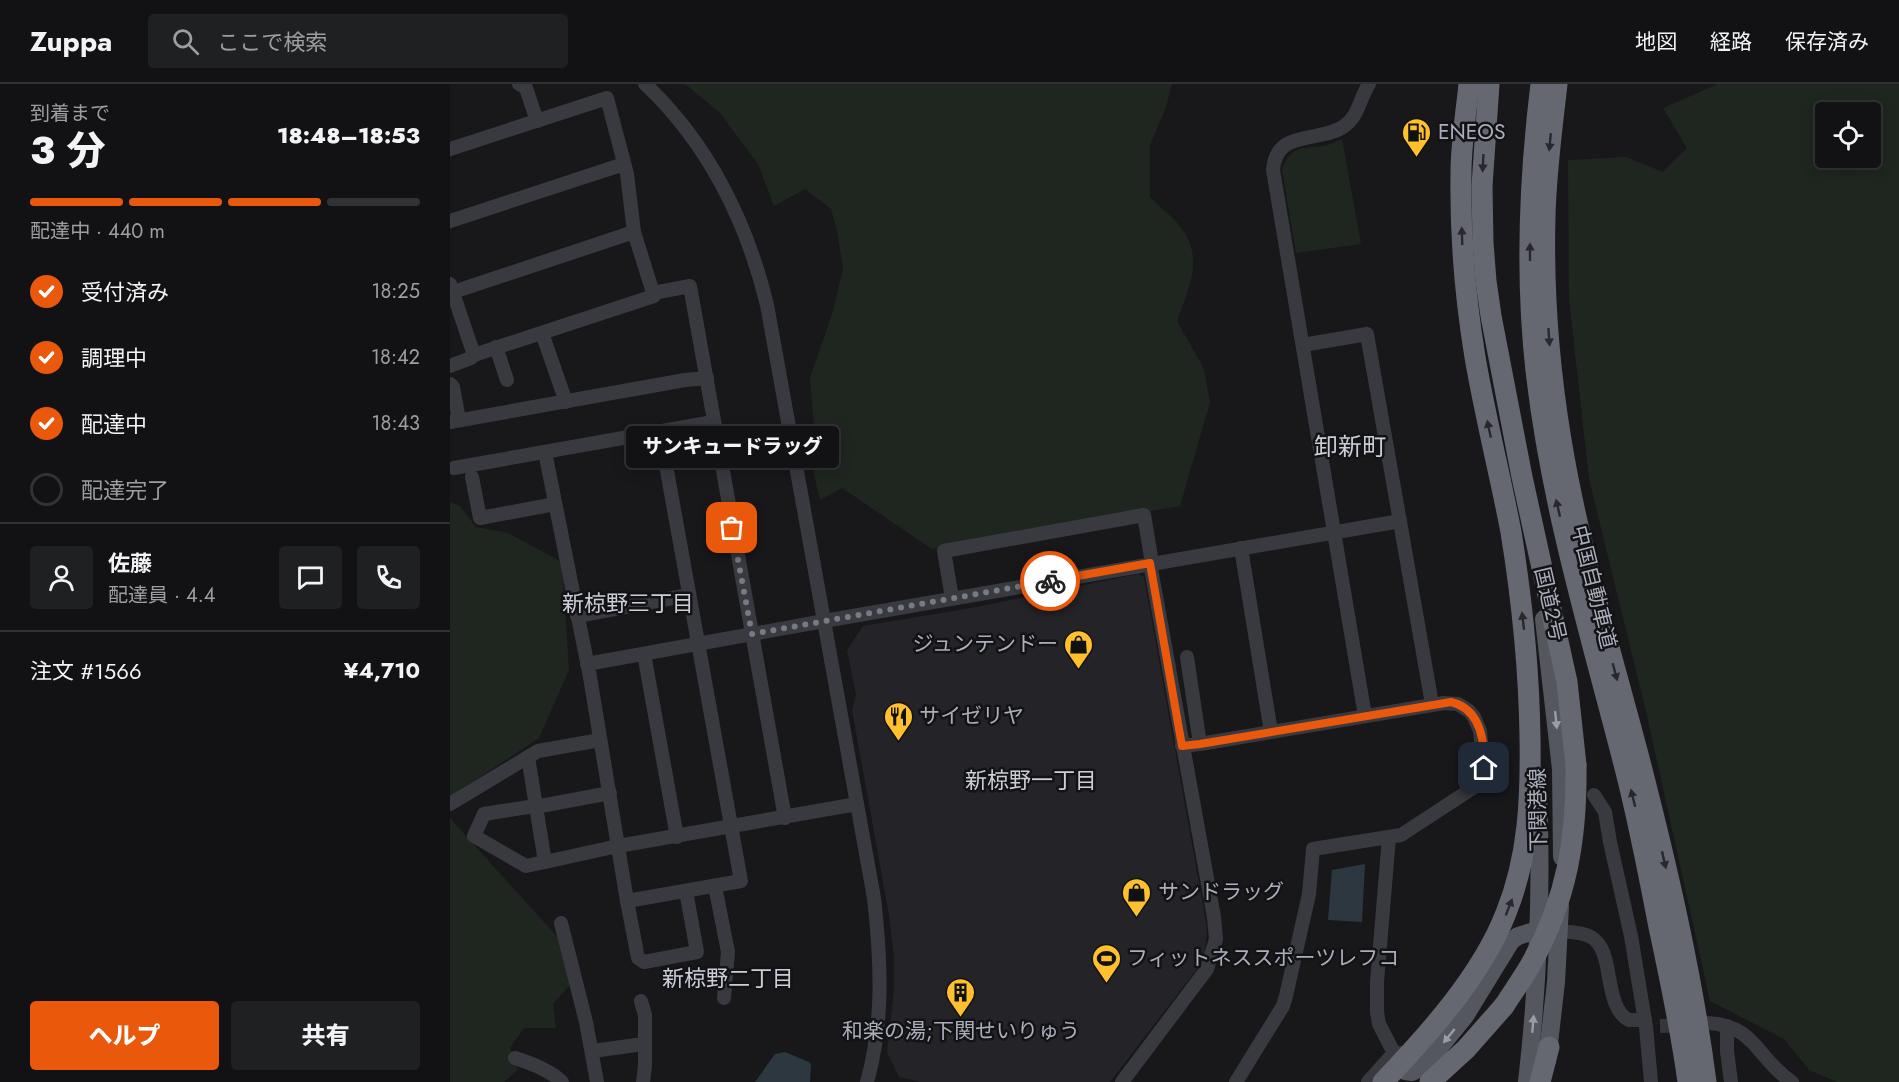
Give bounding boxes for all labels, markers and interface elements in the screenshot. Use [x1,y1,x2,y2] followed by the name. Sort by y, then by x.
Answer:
[148,14,568,68] search box
[30,21,112,62] text: Zuppa
[169,25,202,58] icon: search
[217,26,327,58] text: ここで検索
[1635,27,1677,57] text: 地図
[1710,27,1752,57] text: 経路
[1785,27,1869,57] text: 保存済み
[30,99,110,128] text: 到着まで
[1815,102,1881,168] map controls
[1815,102,1881,168] button: locate
[1401,116,1433,158] fuel station icon: ENEOS
[1438,117,1505,147] place label: ENEOS
[277,119,420,151] text: 18:48–18:53
[30,122,106,179] text: 3 分
[1545,133,1555,152] one-way arrow
[1479,154,1488,173] one-way arrow
[30,217,165,246] text: 配達中 · 440 m
[1457,226,1466,245] one-way arrow
[1525,242,1535,261] one-way arrow
[30,275,63,308] icon: check
[81,276,169,308] text: 受付済み
[371,277,420,306] text: 18:25
[1544,327,1554,346] one-way arrow
[30,341,63,374] icon: check
[81,342,147,374] text: 調理中
[371,343,420,372] text: 18:42
[30,407,63,440] icon: check
[81,408,147,440] text: 配達中
[372,409,420,438] text: 18:43
[1484,419,1494,438] one-way arrow
[626,426,838,468] callout: サンキュードラッグ
[1314,429,1386,464] district label: 卸新町
[643,432,823,461] text: サンキュードラッグ
[81,474,169,506] text: 配達完了
[1552,498,1562,517] one-way arrow
[706,502,757,553] pin
[715,511,748,544] icon: bag
[1564,522,1624,652] street label: 中国自動車道
[30,546,93,609] button: person
[279,546,342,609] button: chat
[357,546,420,609] button: phone
[108,547,152,579] text: 佐藤
[1020,551,1080,611] courier
[1527,564,1573,644] street label: 国道2号
[1034,565,1067,598] icon: bike
[108,581,215,610] text: 配達員 · 4.4
[562,587,694,619] district label: 新椋野三丁目
[1519,611,1528,630] one-way arrow
[1063,628,1095,670] shop icon: ジュンテンドー
[912,629,1058,659] place label: ジュンテンドー
[344,654,420,686] text: ¥4,710
[30,655,142,687] text: 注文 #1566
[1611,662,1621,681] one-way arrow
[882,700,914,742] restaurant icon: サイゼリヤ
[919,701,1024,731] place label: サイゼリヤ
[1552,711,1561,730] one-way arrow
[1458,742,1509,793] pin
[1467,751,1500,784] icon: home
[965,764,1097,796] district label: 新椋野一丁目
[1522,768,1554,852] street label: 下関港線
[1627,789,1637,807] one-way arrow
[1659,851,1669,870] one-way arrow
[1121,876,1153,918] shop icon: サンドラッグ
[1158,877,1284,907] place label: サンドラッグ
[1504,897,1514,915] one-way arrow
[1090,942,1122,984] sports icon: フィットネススポーツレフコ
[1127,943,1399,973] place label: フィットネススポーツレフコ
[662,962,794,994] district label: 新椋野二丁目
[945,976,977,1018] building icon: 和楽の湯;下関せいりゅう
[30,1001,219,1070] button: ヘルプ
[231,1001,420,1070] button: 共有
[1528,1014,1537,1033] one-way arrow
[842,1016,1080,1046] place label: 和楽の湯;下関せいりゅう
[1444,1028,1456,1043] one-way arrow

